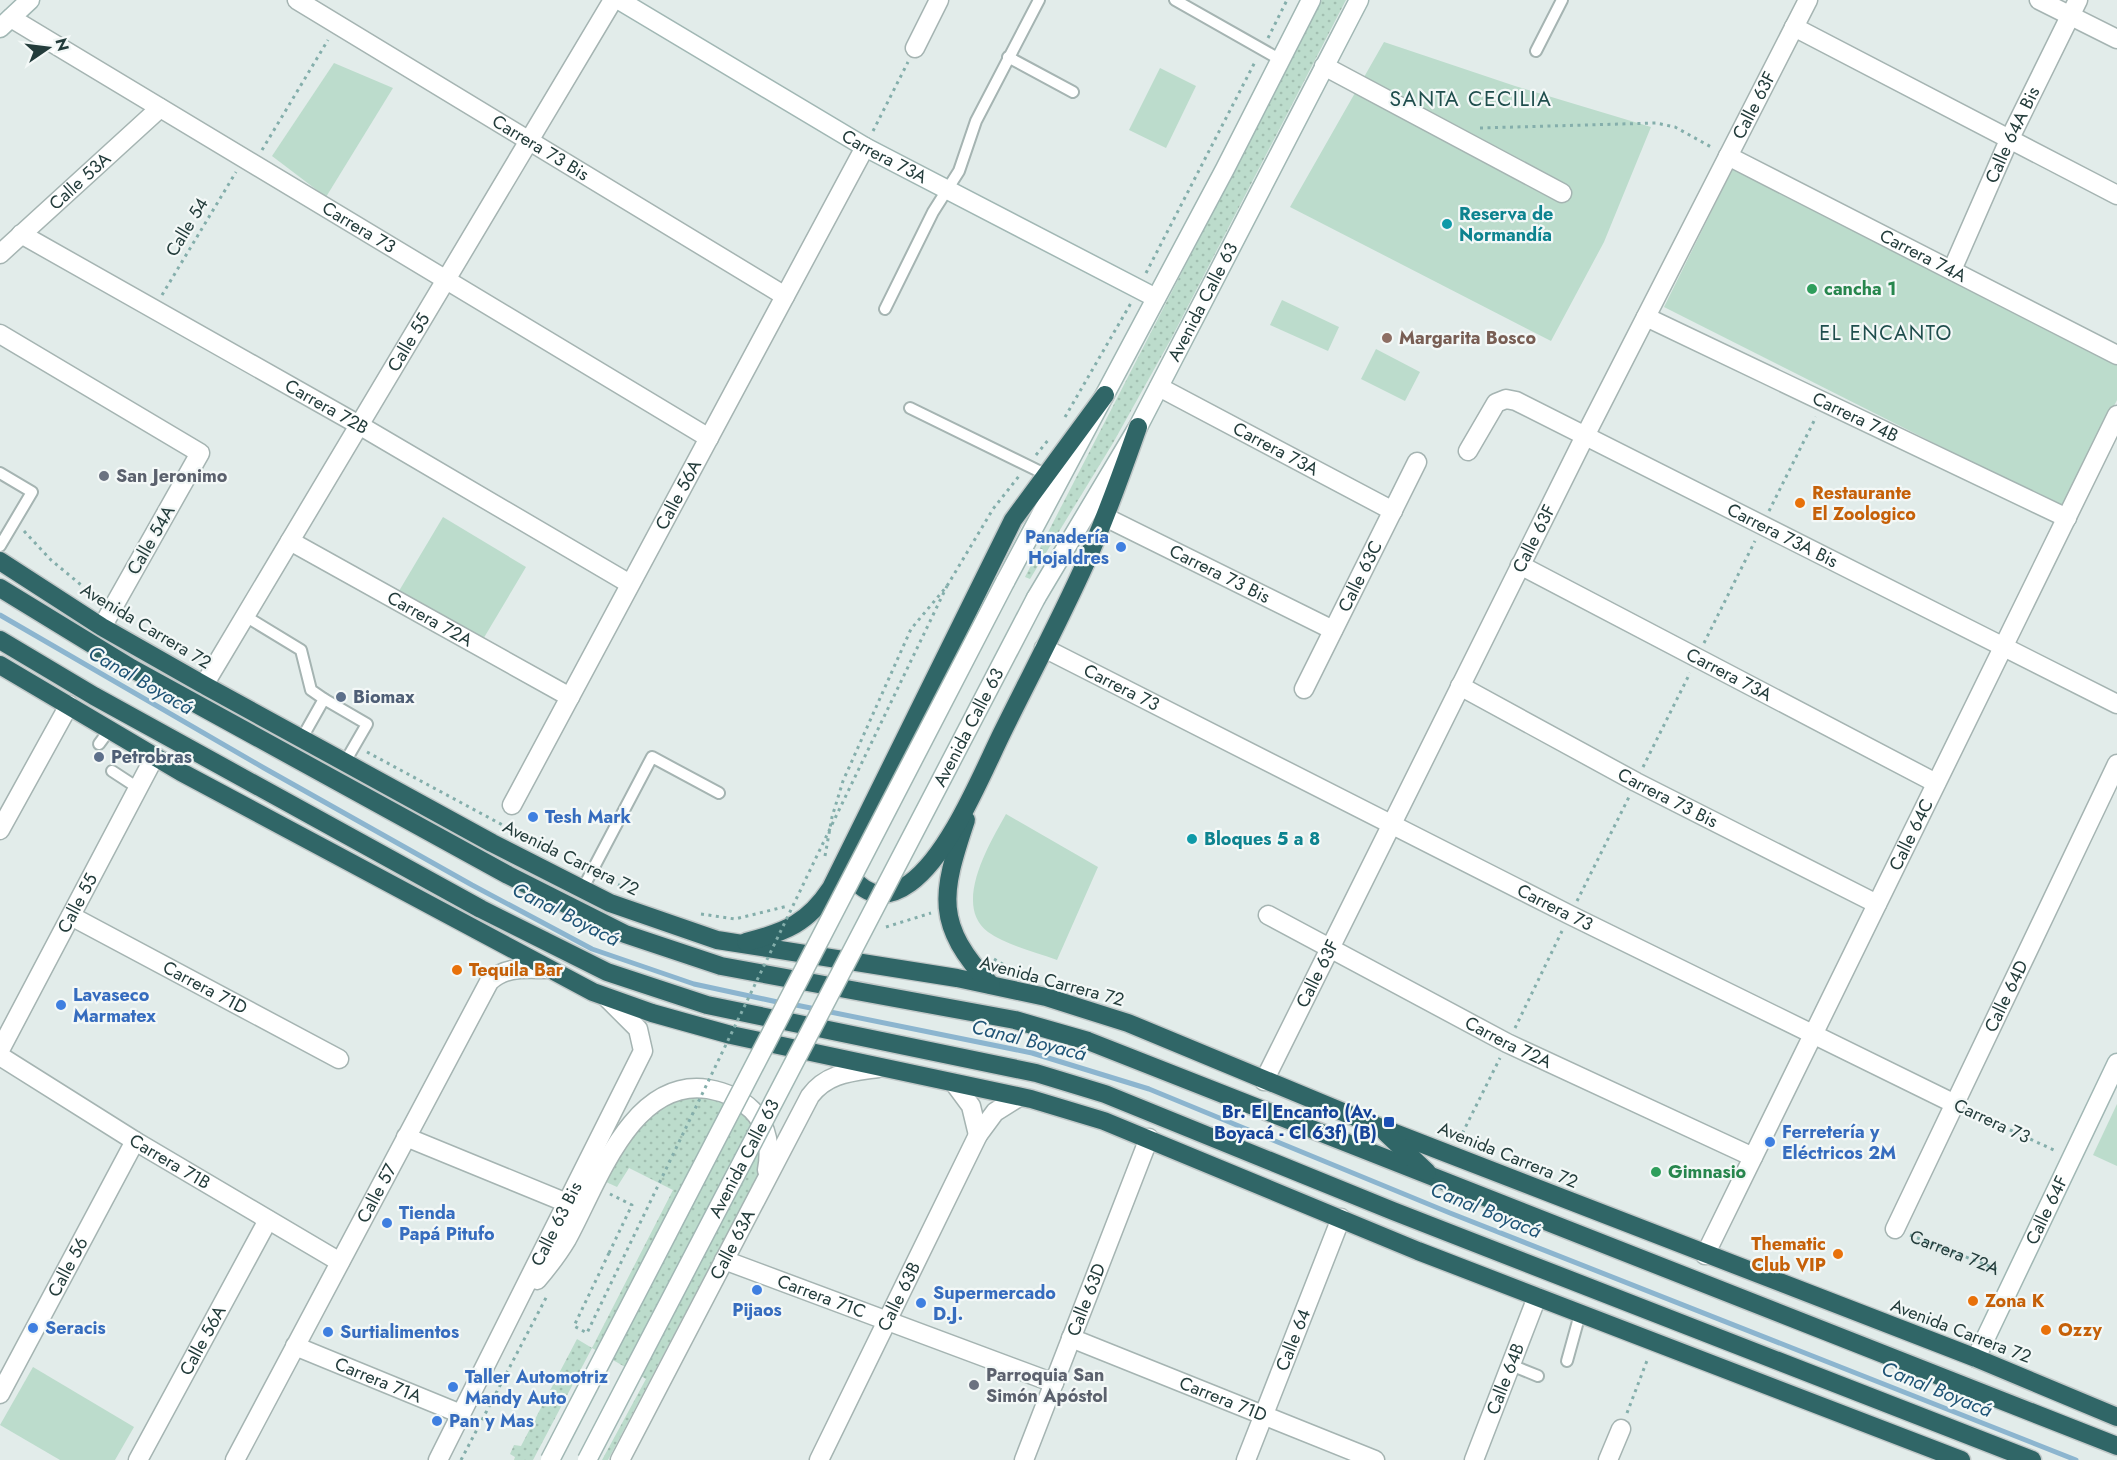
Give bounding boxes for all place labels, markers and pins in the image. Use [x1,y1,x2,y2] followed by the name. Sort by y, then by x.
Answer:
[1459,201,1553,248] place label: Reserva de Normandía
[1440,217,1454,231] marker: Reserva de Normandía
[1824,276,1896,302] place label: cancha 1
[1805,282,1819,296] marker: cancha 1
[1399,325,1536,351] place label: Margarita Bosco
[1380,331,1394,345] marker: Margarita Bosco
[116,463,228,489] place label: San Jeronimo
[97,469,111,483] marker: San Jeronimo
[1812,480,1916,527] place label: Restaurante El Zoologico
[1793,496,1807,510] marker: Restaurante El Zoologico
[1025,524,1109,571] place label: Panadería Hojaldres
[1114,540,1128,554] marker: Panadería Hojaldres
[353,684,415,710] place label: Biomax
[334,690,348,704] marker: Biomax
[111,744,192,770] place label: Petrobras
[92,750,106,764] marker: Petrobras
[545,804,632,830] place label: Tesh Mark
[526,810,540,824] marker: Tesh Mark
[1204,826,1320,852] place label: Bloques 5 a 8
[1185,832,1199,846] marker: Bloques 5 a 8
[469,957,564,983] place label: Tequila Bar
[450,963,464,977] marker: Tequila Bar
[73,982,156,1029] place label: Lavaseco Marmatex
[54,998,68,1012] marker: Lavaseco Marmatex
[1214,1099,1377,1146] place label: Br. El Encanto (Av. Boyacá - Cl 63f) (B)
[1382,1115,1396,1129] marker: Br. El Encanto (Av. Boyacá - Cl 63f) (B)
[1782,1119,1896,1166] place label: Ferretería y Eléctricos 2M
[1763,1135,1777,1149] marker: Ferretería y Eléctricos 2M
[1668,1159,1747,1185] place label: Gimnasio
[1649,1165,1663,1179] marker: Gimnasio
[399,1200,495,1247] place label: Tienda Papá Pitufo
[380,1216,394,1230] marker: Tienda Papá Pitufo
[1751,1231,1826,1278] place label: Thematic Club VIP
[1831,1247,1845,1261] marker: Thematic Club VIP
[933,1280,1056,1327] place label: Supermercado D.J.
[750,1283,764,1297] marker: Pijaos
[1985,1288,2045,1314] place label: Zona K
[1966,1294,1980,1308] marker: Zona K
[914,1296,928,1310] marker: Supermercado D.J.
[732,1297,782,1323] place label: Pijaos
[45,1315,106,1341] place label: Seracis
[2058,1317,2102,1343] place label: Ozzy
[340,1319,459,1345] place label: Surtialimentos
[26,1321,40,1335] marker: Seracis
[2039,1323,2053,1337] marker: Ozzy
[321,1325,335,1339] marker: Surtialimentos
[986,1362,1108,1409] place label: Parroquia San Simón Apóstol
[465,1364,609,1411] place label: Taller Automotriz Mandy Auto
[967,1378,981,1392] marker: Parroquia San Simón Apóstol
[446,1380,460,1394] marker: Taller Automotriz Mandy Auto
[449,1408,534,1434] place label: Pan y Mas
[430,1414,444,1428] marker: Pan y Mas

